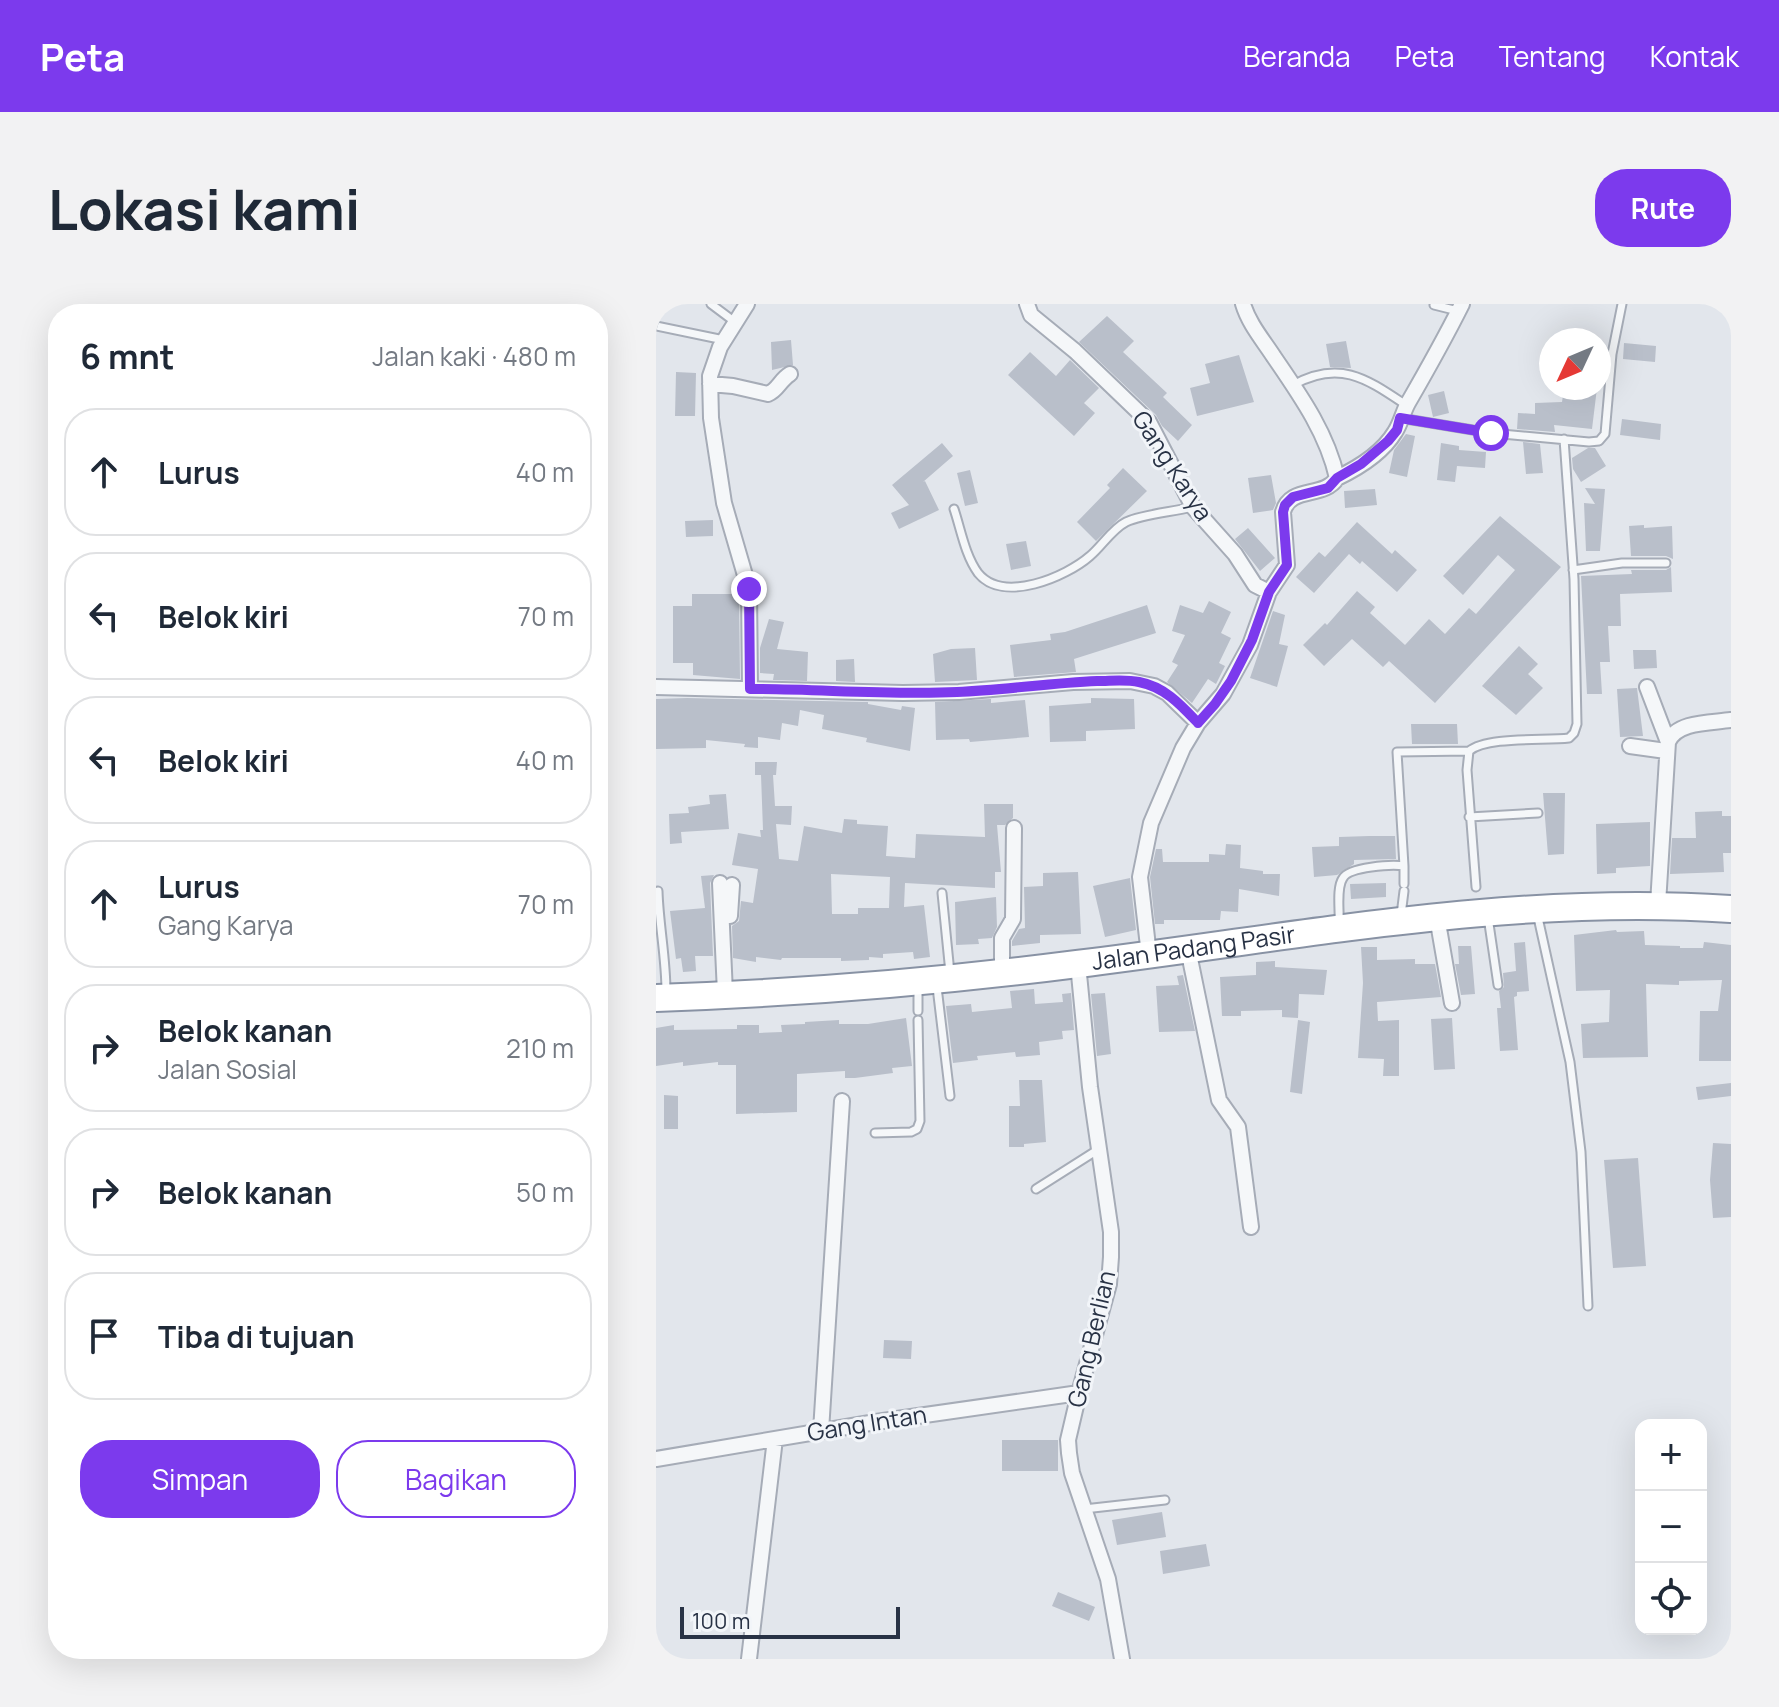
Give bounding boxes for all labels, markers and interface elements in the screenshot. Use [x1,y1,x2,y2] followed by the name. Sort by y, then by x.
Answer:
[40,30,125,82] text: Peta
[1243,37,1351,75] text: Beranda
[1395,37,1455,75] text: Peta
[1499,37,1606,75] text: Tentang
[1650,37,1739,75] text: Kontak
[1595,169,1731,247] button: Rute
[48,170,361,247] text: Lokasi kami
[1539,328,1611,400] north arrow
[80,333,175,379] text: 6 mnt
[372,338,576,374] text: Jalan kaki · 480 m
[1125,404,1221,527] street label: Gang Karya
[1473,415,1509,451] route start
[82,450,126,494] icon: ahead
[158,452,240,493] text: Lurus
[516,454,574,490] text: 40 m
[731,571,767,607] route end
[82,594,126,638] icon: left
[158,596,289,637] text: Belok kiri
[518,598,574,634] text: 70 m
[82,738,126,782] icon: left
[158,740,289,781] text: Belok kiri
[516,742,574,778] text: 40 m
[158,866,240,907] text: Lurus
[82,882,126,926] icon: ahead
[518,886,574,922] text: 70 m
[158,907,294,943] text: Gang Karya
[1090,916,1297,977] street label: Jalan Padang Pasir
[158,1010,332,1051] text: Belok kanan
[82,1026,126,1070] icon: right
[506,1030,574,1066] text: 210 m
[158,1051,297,1087] text: Jalan Sosial
[82,1170,126,1214] icon: right
[158,1172,332,1213] text: Belok kanan
[516,1174,574,1210] text: 50 m
[1059,1267,1122,1410] street label: Gang Berlian
[82,1314,126,1358] icon: arrive
[158,1316,355,1357] text: Tiba di tujuan
[805,1397,929,1448] street label: Gang Intan
[1635,1419,1707,1635] map controls
[1635,1419,1707,1491] button: +
[80,1440,320,1518] button: Simpan
[336,1440,576,1518] button: Bagikan
[1635,1491,1707,1563] button: −
[1635,1563,1707,1635] button: locate
[680,1603,900,1639] scale bar
[692,1606,750,1636] text: 100 m

